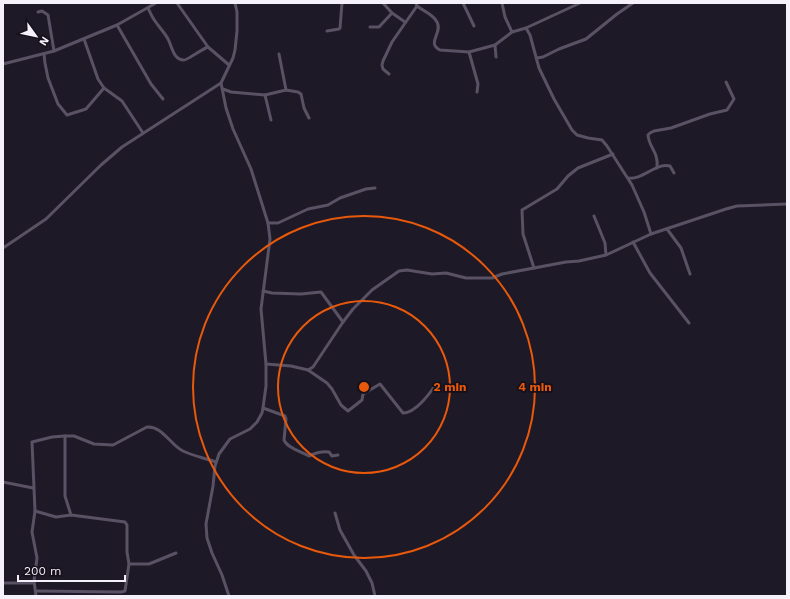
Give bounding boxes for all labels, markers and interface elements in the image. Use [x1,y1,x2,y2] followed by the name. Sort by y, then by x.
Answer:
[16,16,56,56] north arrow
[36,34,52,48] text: N
[357,380,371,394] centre of rings
[434,380,466,394] text: 2 min
[518,380,552,394] text: 4 min
[18,557,125,583] scale bar
[24,564,61,578] text: 200 m

